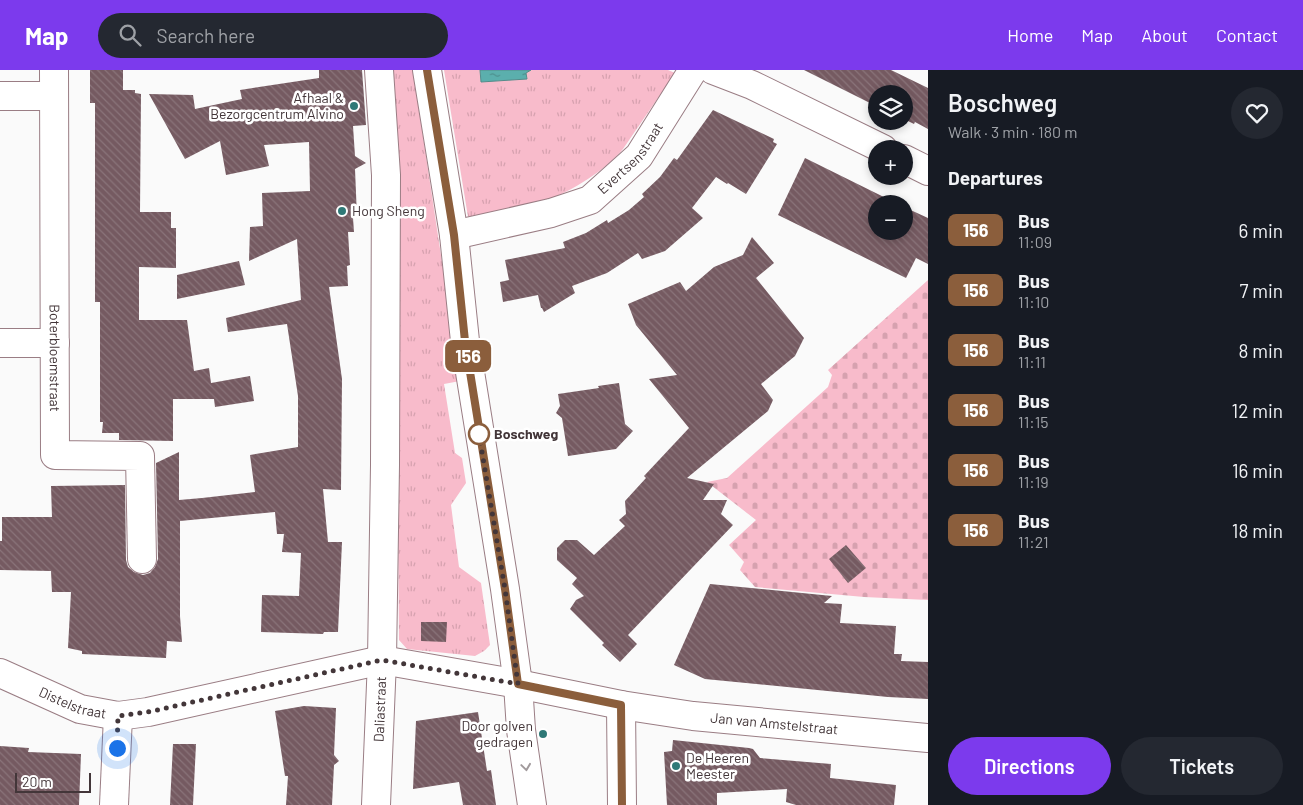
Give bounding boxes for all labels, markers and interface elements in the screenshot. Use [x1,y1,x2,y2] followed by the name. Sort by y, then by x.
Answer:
[98,13,448,58] search box
[25,21,68,50] text: Map
[116,21,144,49] icon: search
[156,24,255,47] text: Search here
[1007,24,1053,46] text: Home
[1081,24,1113,46] text: Map
[1141,24,1188,46] text: About
[1216,24,1278,46] text: Contact
[868,85,913,240] map controls
[868,85,913,130] button: layers
[1231,87,1283,139] button: heart
[948,88,1057,117] text: Boschweg
[210,89,344,122] place label: Afhaal & Bezorgcentrum Alvino
[348,100,360,112] marker: Afhaal & Bezorgcentrum Alvino
[594,119,666,197] street label: Evertsenstraat
[948,122,1077,141] text: Walk · 3 min · 180 m
[868,140,913,185] button: +
[948,166,1043,189] text: Departures
[868,195,913,240] button: −
[352,202,425,219] place label: Hong Sheng
[336,205,348,217] marker: Hong Sheng
[1018,209,1050,232] text: Bus
[963,219,988,241] text: 156
[1239,219,1283,242] text: 6 min
[1018,232,1052,251] text: 11:09
[1018,269,1050,292] text: Bus
[963,279,988,301] text: 156
[1239,279,1283,302] text: 7 min
[1018,292,1049,311] text: 11:10
[47,304,64,412] street label: Boterbloemstraat
[1018,329,1050,352] text: Bus
[963,339,988,361] text: 156
[1239,339,1283,362] text: 8 min
[439,340,497,372] line badge: 156
[455,345,481,367] text: 156
[1018,352,1046,371] text: 11:11
[1018,389,1050,412] text: Bus
[963,399,988,421] text: 156
[1232,399,1283,422] text: 12 min
[1018,412,1049,431] text: 11:15
[468,423,490,445] marker: Boschweg
[494,425,559,442] place label: Boschweg
[1018,449,1050,472] text: Bus
[963,459,988,481] text: 156
[1232,459,1283,482] text: 16 min
[1018,472,1049,491] text: 11:19
[1018,509,1050,532] text: Bus
[963,519,988,541] text: 156
[1232,519,1283,542] text: 18 min
[1018,532,1049,551] text: 11:21
[370,676,389,742] street label: Daliastraat
[36,683,108,722] street label: Distelstraat
[710,709,839,738] street label: Jan van Amstelstraat
[461,717,533,750] place label: Door golven gedragen
[537,728,549,740] marker: Door golven gedragen
[105,736,130,761] your location
[948,737,1111,795] button: Directions
[1121,737,1283,795] button: Tickets
[686,749,749,782] place label: De Heeren Meester
[670,760,682,772] marker: De Heeren Meester
[521,763,531,772] one-way arrow
[15,770,91,793] scale bar
[22,773,52,790] text: 20 m

